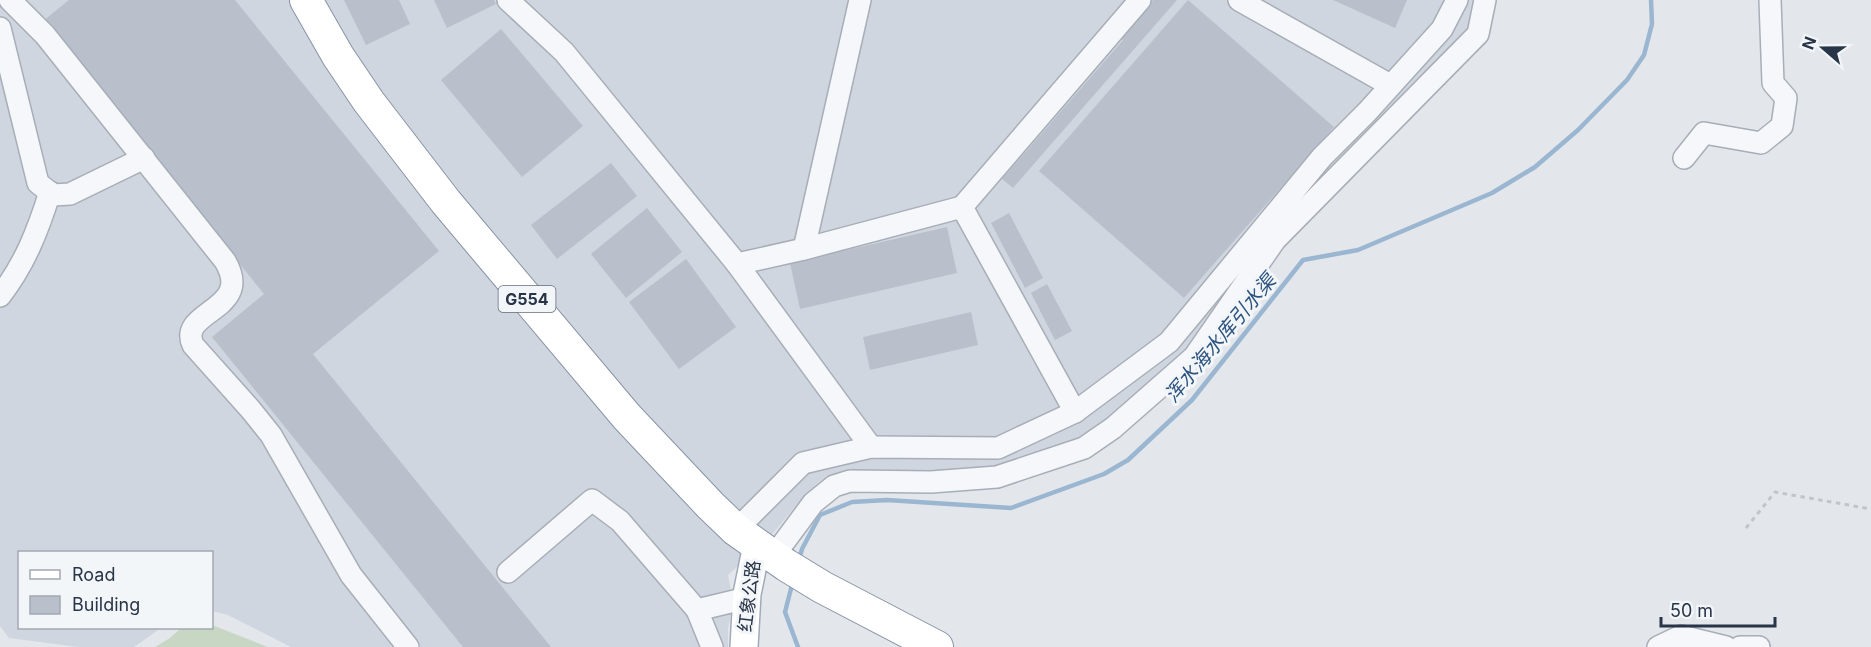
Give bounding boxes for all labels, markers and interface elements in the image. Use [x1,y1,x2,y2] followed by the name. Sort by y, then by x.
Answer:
[1793,18,1853,78] north arrow
[1797,34,1820,52] text: N
[1159,267,1283,407] water label: 浑水海水库引水渠
[498,286,556,312] road number: G554
[18,551,213,629] legend
[734,559,764,633] street label: 红象公路
[72,564,115,585] text: Road
[1661,590,1775,628] scale bar
[72,594,140,615] text: Building
[1670,600,1713,621] text: 50 m

